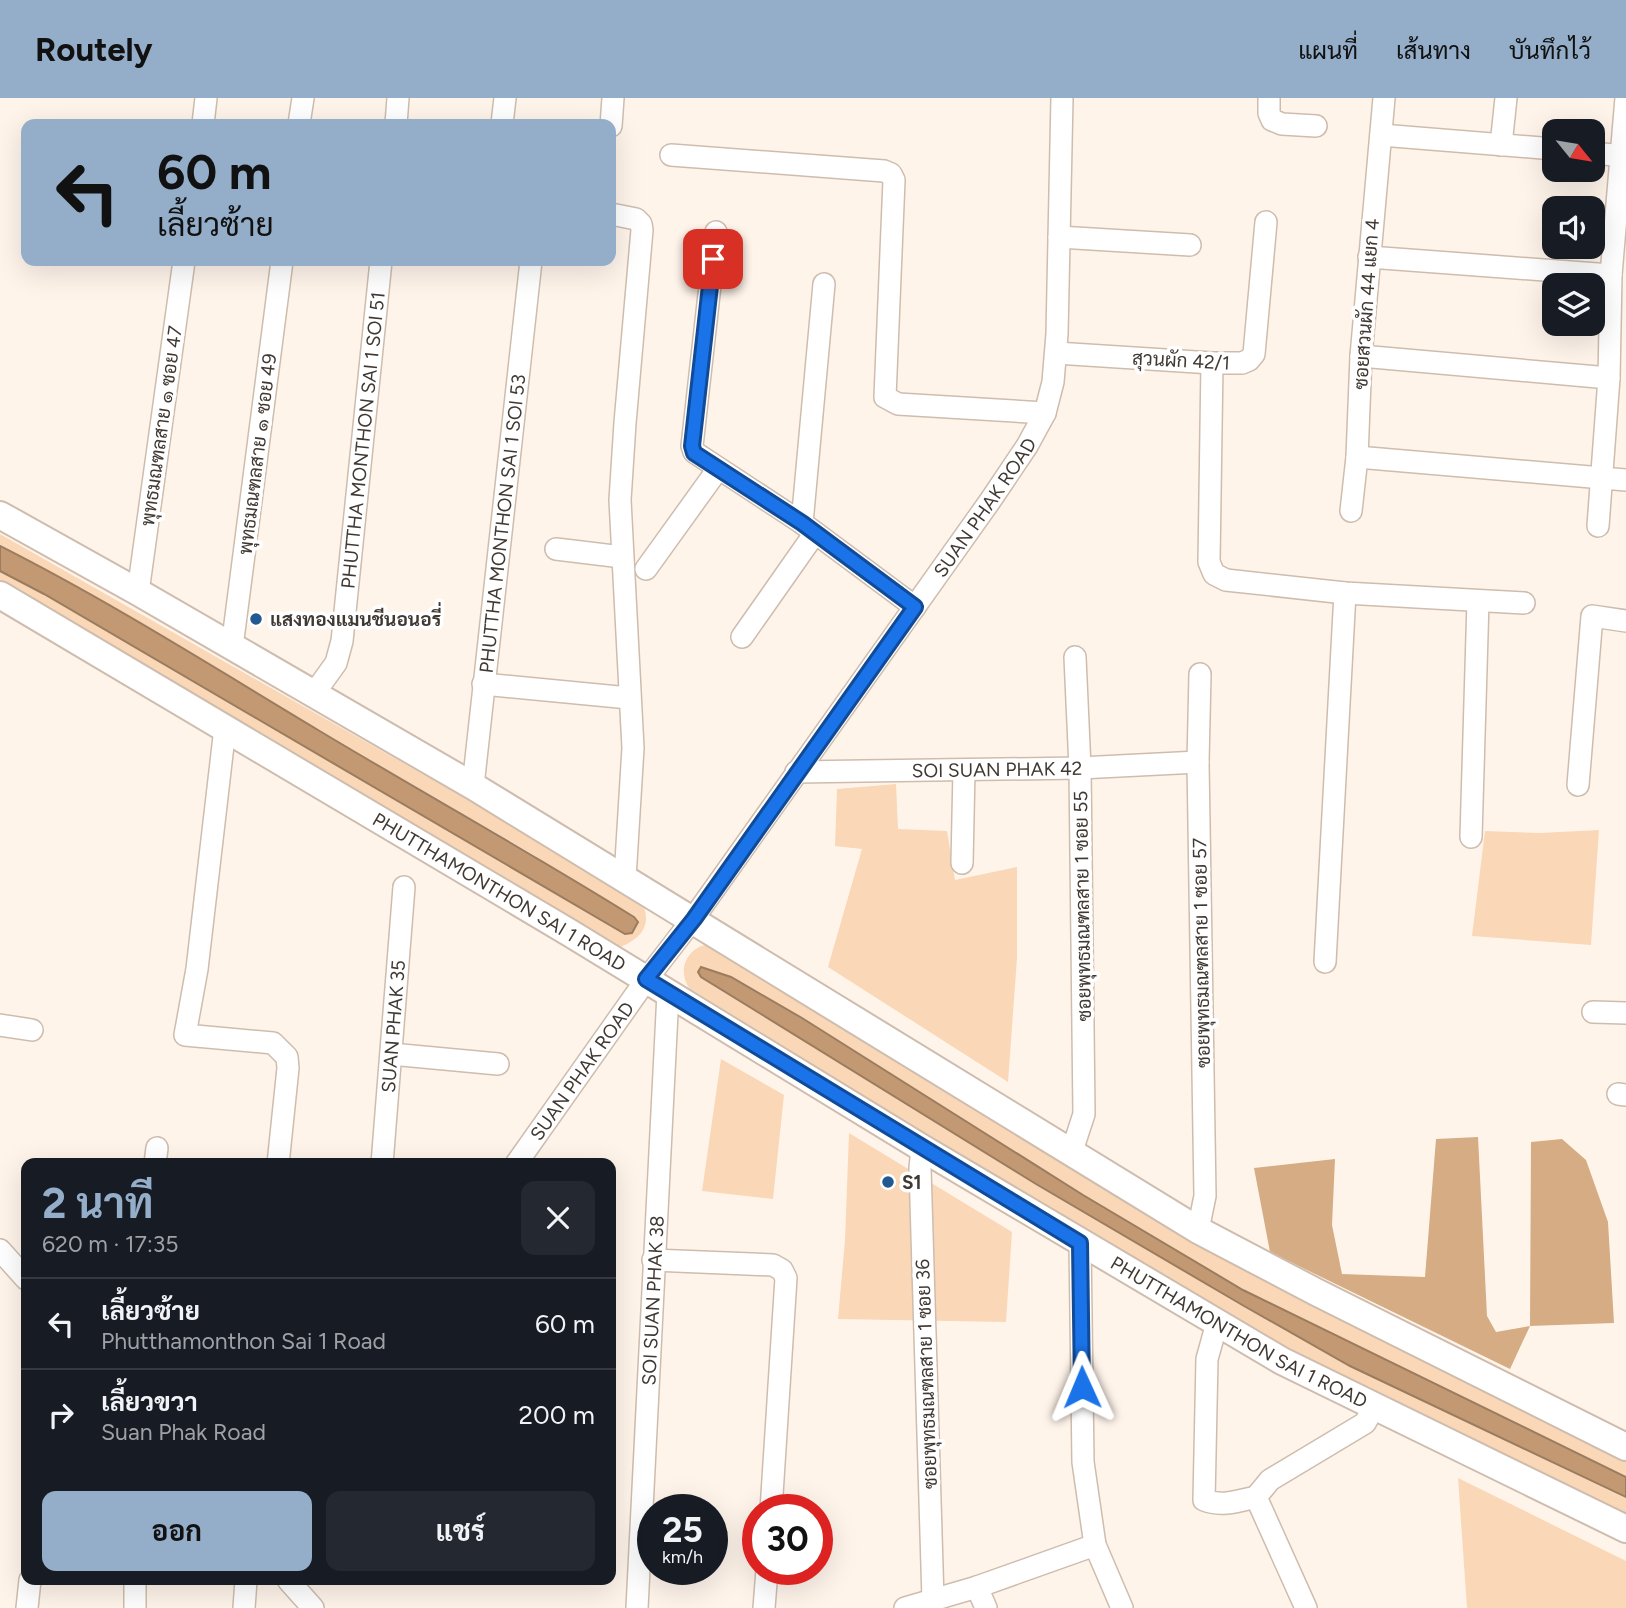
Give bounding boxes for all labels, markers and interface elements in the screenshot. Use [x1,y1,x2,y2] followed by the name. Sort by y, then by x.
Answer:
[35,30,153,69] text: Routely
[1298,36,1358,65] text: แผนที่
[1396,36,1471,65] text: เส้นทาง
[1509,36,1591,65] text: บันทึกไว้
[1542,119,1605,182] north arrow
[1542,119,1605,336] map controls
[157,142,272,201] text: 60 m
[42,147,133,238] icon: left
[1542,196,1605,259] button: sound
[157,206,274,244] text: เลี้ยวซ้าย
[1349,217,1384,390] street label: ซอยสวนผัก 44 แยก 4
[683,229,743,289] pin
[694,240,732,278] icon: arrive
[1542,273,1605,336] button: layers
[336,291,390,590] street label: PHUTTHA MONTHON SAI 1 SOI 51
[136,324,188,528] street label: พุทธมณฑลสาย ๑ ซอย 47
[1131,346,1230,376] street label: สุวนผัก 42/1
[234,352,282,556] street label: พุทธมณฑลสาย ๑ ซอย 49
[475,373,530,674] street label: PHUTTHA MONTHON SAI 1 SOI 53
[929,434,1041,582] street label: SUAN PHAK ROAD
[270,602,441,631] place label: แสงทองแมนชีนอนอรี่
[248,611,264,627] marker: แสงทองแมนชีนอนอรี่
[912,757,1082,782] street label: SOI SUAN PHAK 42
[1069,790,1097,1022] street label: ซอยพุทธมณฑลสาย 1 ซอย 55
[369,808,630,976] street label: PHUTTHAMONTHON SAI 1 ROAD
[1188,838,1216,1068] street label: ซอยพุทธมณฑลสาย 1 ซอย 57
[377,959,410,1094] street label: SUAN PHAK 35
[525,997,639,1145] street label: SUAN PHAK ROAD
[902,1171,922,1194] place label: S1
[880,1174,896,1190] marker: S1
[42,1178,154,1229] text: 2 นาที
[521,1181,595,1255] button: close
[637,1215,669,1386] street label: SOI SUAN PHAK 38
[42,1230,178,1258] text: 620 m · 17:35
[1106,1251,1371,1413] street label: PHUTTHAMONTHON SAI 1 ROAD
[911,1258,943,1489] street label: ซอยพุทธมณฑลสาย 1 ซอย 36
[101,1295,200,1327] text: เลี้ยวซ้าย
[42,1305,80,1343] icon: left
[535,1308,595,1340] text: 60 m
[101,1327,386,1355] text: Phutthamonthon Sai 1 Road
[1045,1350,1119,1424] position arrow
[101,1386,198,1418] text: เลี้ยวขวา
[42,1396,80,1434] icon: right
[519,1399,595,1431] text: 200 m
[101,1418,266,1446] text: Suan Phak Road
[42,1491,312,1571] button: ออก
[326,1491,595,1571] button: แชร์
[742,1494,833,1585] speed limit sign: 30
[662,1509,703,1551] text: 25
[662,1546,703,1568] text: km/h

